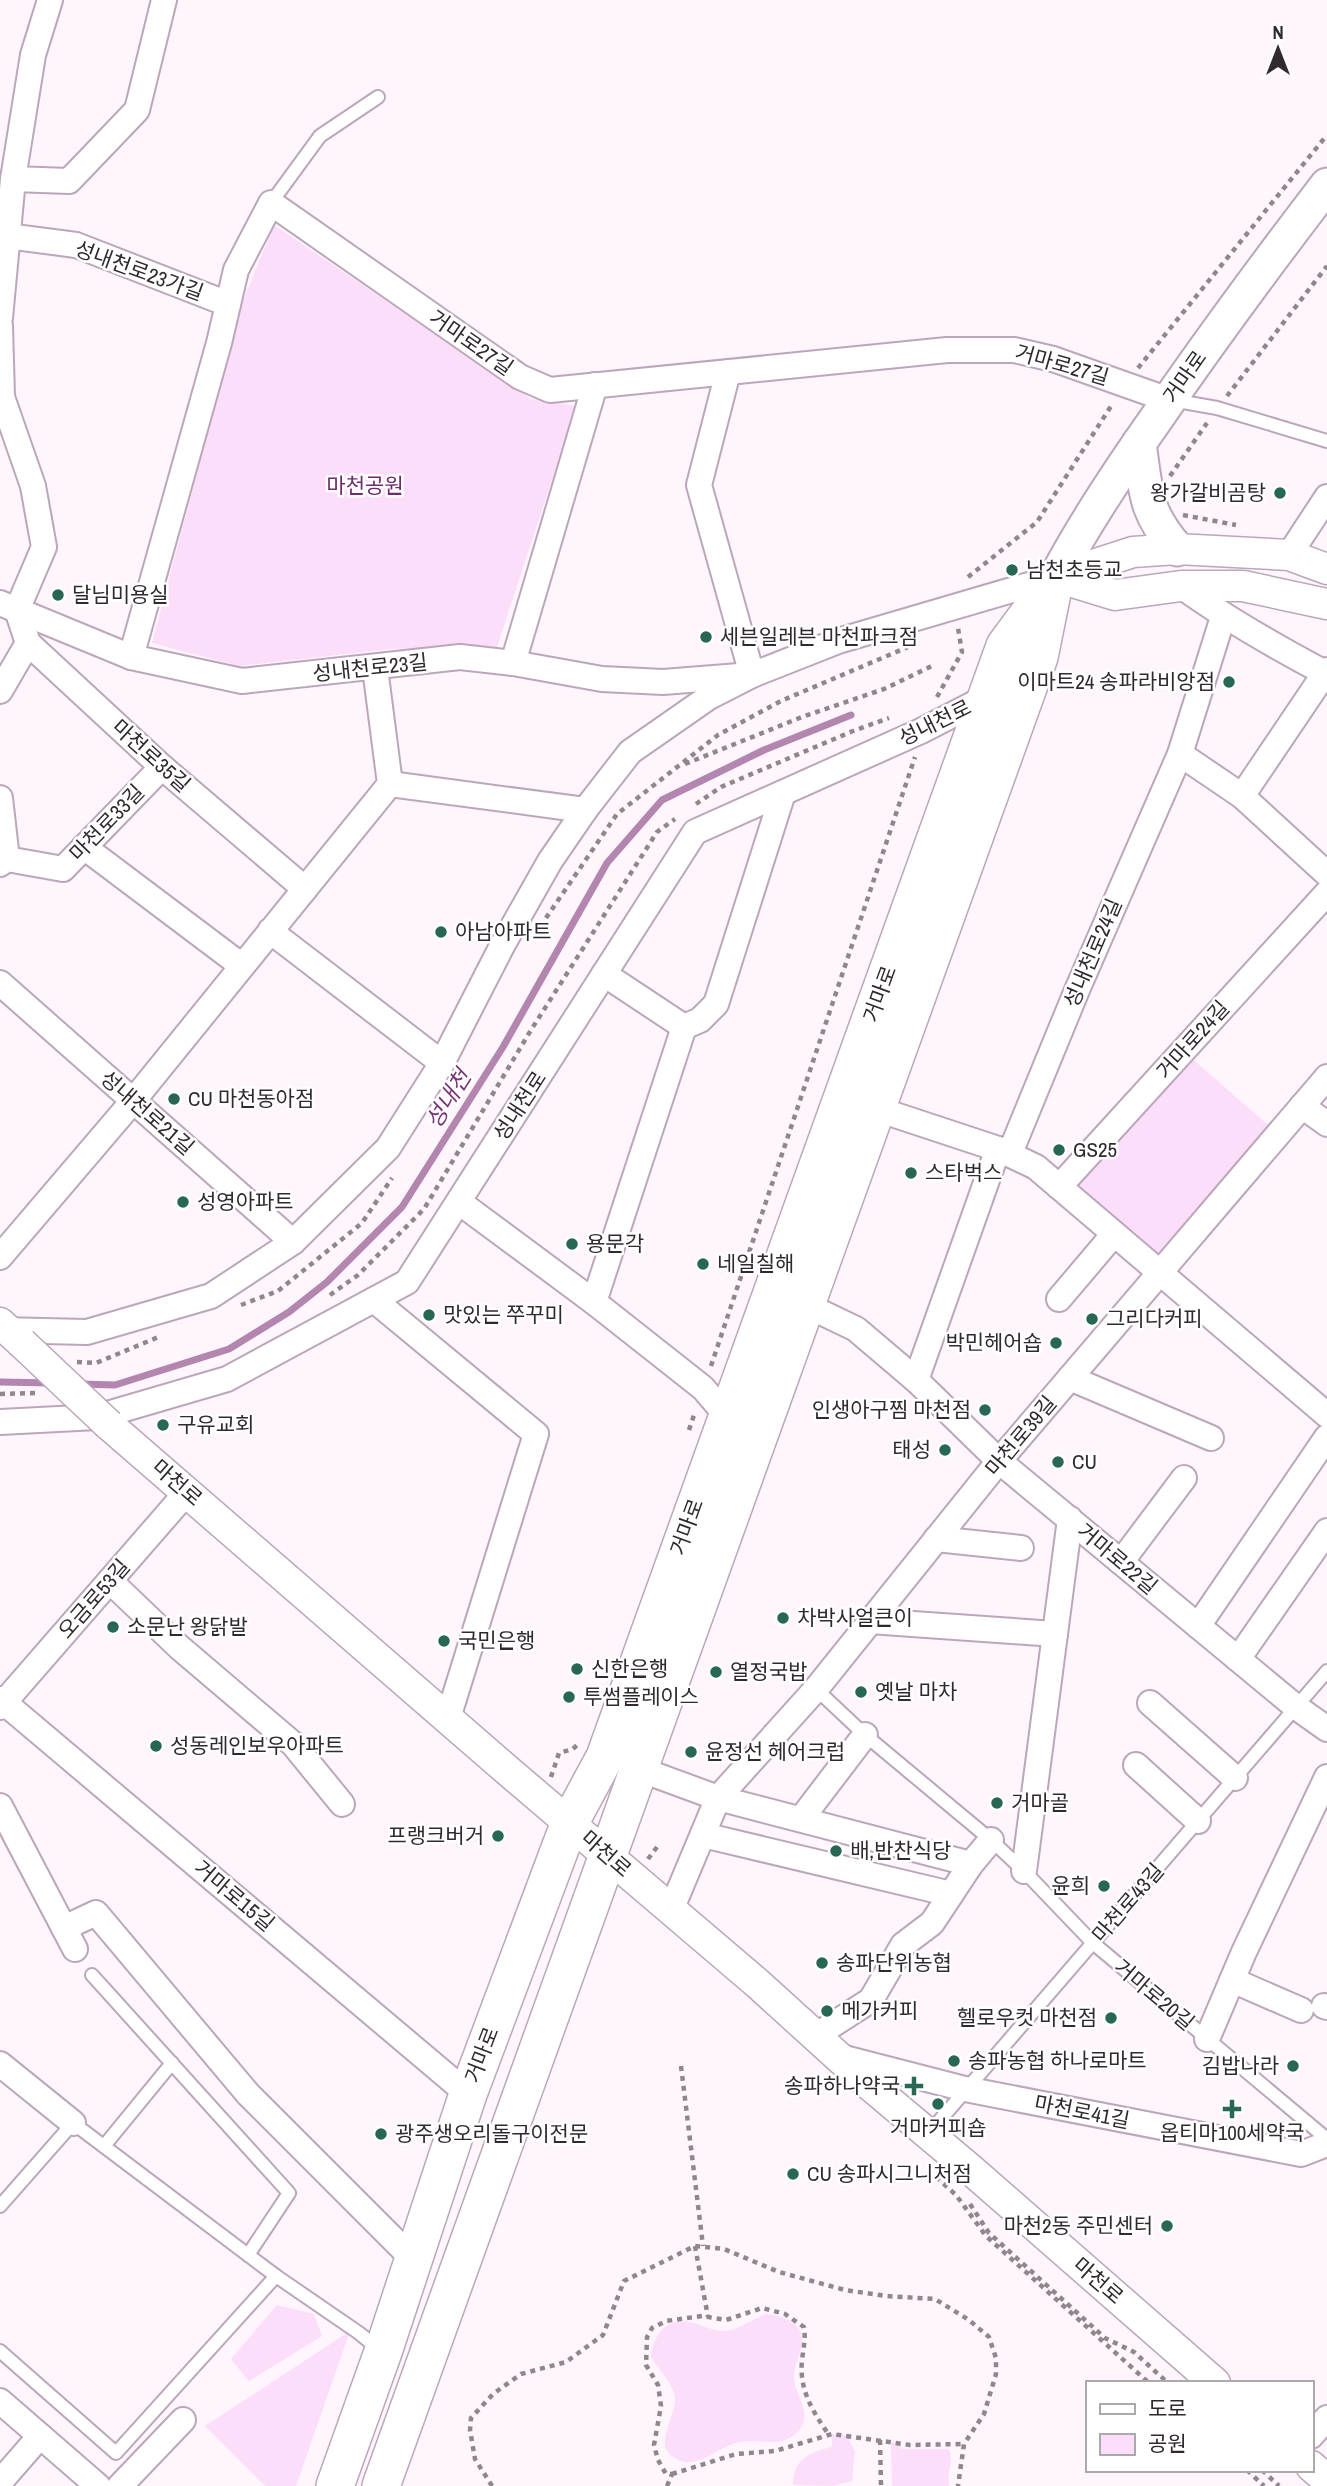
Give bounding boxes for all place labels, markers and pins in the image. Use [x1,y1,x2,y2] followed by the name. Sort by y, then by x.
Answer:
[1150,478,1266,507] place label: 왕가갈비곰탕
[1272,485,1288,501] marker: 왕가갈비곰탕
[1026,555,1123,584] place label: 남천초등교
[1004,562,1020,578] marker: 남천초등교
[72,580,169,609] place label: 달님미용실
[50,587,66,603] marker: 달님미용실
[720,622,918,651] place label: 세븐일레븐 마천파크점
[698,629,714,645] marker: 세븐일레븐 마천파크점
[1017,667,1215,696] place label: 이마트24 송파라비앙점
[1221,674,1237,690] marker: 이마트24 송파라비앙점
[455,917,552,946] place label: 아남아파트
[433,924,449,940] marker: 아남아파트
[188,1084,314,1113] place label: CU 마천동아점
[166,1091,182,1107] marker: CU 마천동아점
[1073,1135,1117,1164] place label: GS25
[1051,1142,1067,1158] marker: GS25
[925,1158,1002,1187] place label: 스타벅스
[903,1165,919,1181] marker: 스타벅스
[197,1187,294,1216] place label: 성영아파트
[175,1194,191,1210] marker: 성영아파트
[586,1229,644,1258] place label: 용문각
[564,1236,580,1252] marker: 용문각
[717,1249,794,1278] place label: 네일칠해
[695,1256,711,1272] marker: 네일칠해
[443,1300,564,1329] place label: 맛있는 쭈꾸미
[1106,1304,1203,1333] place label: 그리다커피
[421,1307,437,1323] marker: 맛있는 쭈꾸미
[1084,1311,1100,1327] marker: 그리다커피
[945,1328,1042,1357] place label: 박민헤어숍
[1048,1335,1064,1351] marker: 박민헤어숍
[812,1395,971,1424] place label: 인생아구찜 마천점
[977,1402,993,1418] marker: 인생아구찜 마천점
[177,1410,254,1439] place label: 구유교회
[155,1417,171,1433] marker: 구유교회
[892,1435,931,1464] place label: 태성
[937,1442,953,1458] marker: 태성
[1072,1447,1097,1476] place label: CU
[1050,1454,1066,1470] marker: CU
[797,1603,913,1632] place label: 차박사얼큰이
[775,1610,791,1626] marker: 차박사얼큰이
[127,1612,248,1641] place label: 소문난 왕닭발
[105,1619,121,1635] marker: 소문난 왕닭발
[458,1626,535,1655] place label: 국민은행
[436,1633,452,1649] marker: 국민은행
[591,1654,668,1683] place label: 신한은행
[730,1657,807,1686] place label: 열정국밥
[569,1661,585,1677] marker: 신한은행
[708,1664,724,1680] marker: 열정국밥
[875,1677,957,1706] place label: 옛날 마차
[583,1682,699,1711] place label: 투썸플레이스
[853,1684,869,1700] marker: 옛날 마차
[561,1689,577,1705] marker: 투썸플레이스
[170,1731,344,1760] place label: 성동레인보우아파트
[705,1737,845,1766] place label: 윤정선 헤어크럽
[148,1738,164,1754] marker: 성동레인보우아파트
[683,1744,699,1760] marker: 윤정선 헤어크럽
[1011,1788,1069,1817] place label: 거마골
[989,1795,1005,1811] marker: 거마골
[387,1821,484,1850] place label: 프랭크버거
[490,1828,506,1844] marker: 프랭크버거
[850,1836,951,1865] place label: 배,반찬식당
[828,1843,844,1859] marker: 배,반찬식당
[1051,1871,1090,1900] place label: 윤희
[1096,1878,1112,1894] marker: 윤희
[836,1948,952,1977] place label: 송파단위농협
[814,1955,830,1971] marker: 송파단위농협
[841,1996,918,2025] place label: 메가커피
[819,2003,835,2019] marker: 메가커피
[957,2003,1097,2032] place label: 헬로우컷 마천점
[1103,2010,1119,2026] marker: 헬로우컷 마천점
[968,2046,1147,2075] place label: 송파농협 하나로마트
[1202,2051,1279,2080] place label: 김밥나라
[946,2053,962,2069] marker: 송파농협 하나로마트
[1285,2058,1301,2074] marker: 김밥나라
[784,2071,900,2100] place label: 송파하나약국
[906,2078,922,2094] marker: 송파하나약국
[930,2096,946,2112] marker: 거마커피숍
[1224,2101,1240,2117] marker: 옵티마100세약국
[890,2113,986,2142] place label: 거마커피숍
[1160,2118,1304,2147] place label: 옵티마100세약국
[395,2119,588,2148] place label: 광주생오리돌구이전문
[373,2126,389,2142] marker: 광주생오리돌구이전문
[807,2159,972,2188] place label: CU 송파시그니처점
[785,2166,801,2182] marker: CU 송파시그니처점
[1003,2211,1153,2240] place label: 마천2동 주민센터
[1159,2218,1175,2234] marker: 마천2동 주민센터

